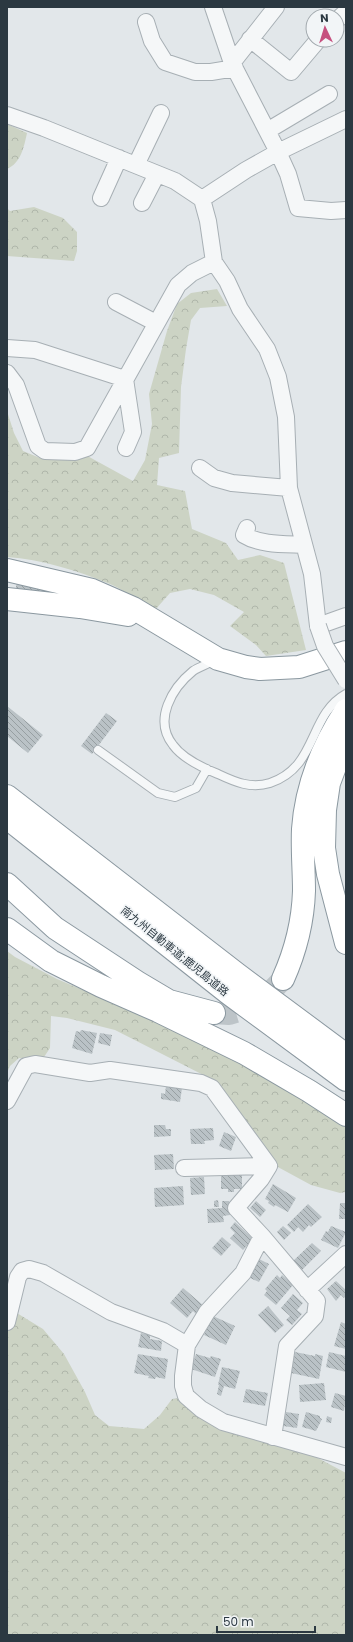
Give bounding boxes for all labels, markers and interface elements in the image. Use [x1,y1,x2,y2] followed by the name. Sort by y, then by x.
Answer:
[305,8,345,48] north arrow
[320,10,329,26] text: N
[118,902,232,1000] street label: 南九州自動車道;鹿児島道路
[217,1608,315,1634] scale bar
[223,1613,254,1630] text: 50 m

